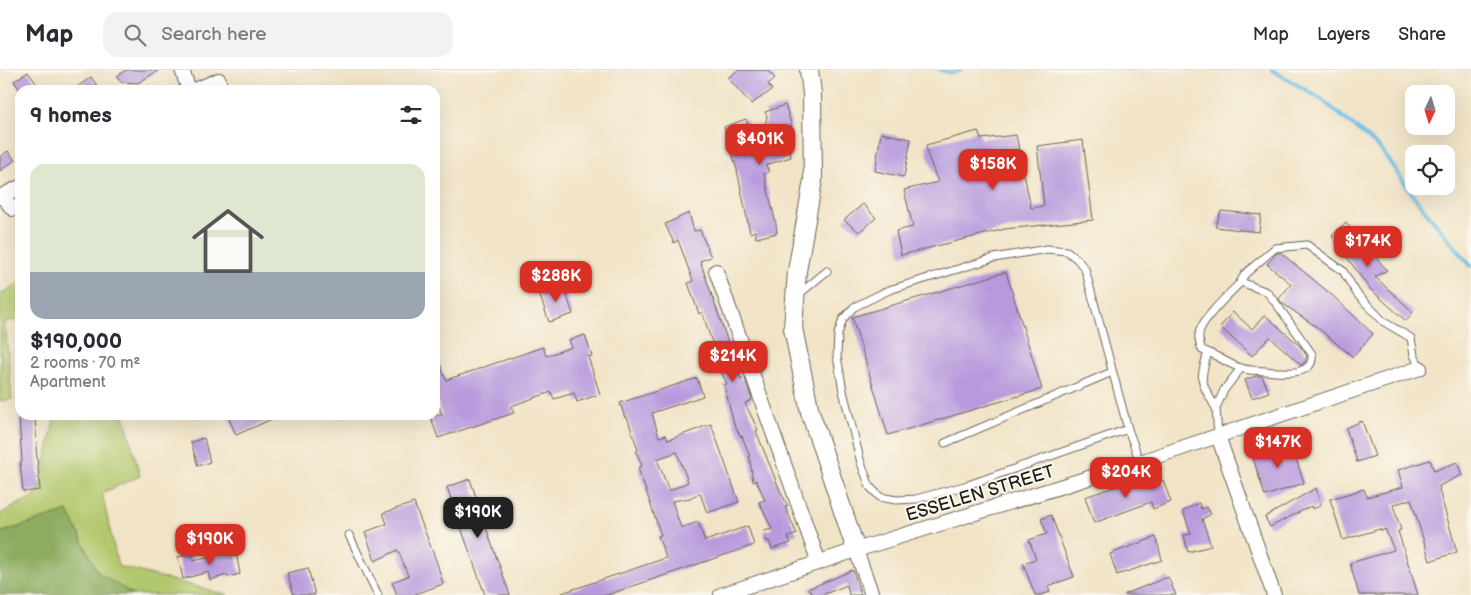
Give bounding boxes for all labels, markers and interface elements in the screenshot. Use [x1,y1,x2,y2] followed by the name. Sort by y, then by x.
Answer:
[103,12,453,57] search box
[25,20,73,49] text: Map
[121,21,149,49] icon: search
[161,23,267,46] text: Search here
[1253,24,1289,45] text: Map
[1317,24,1370,45] text: Layers
[1398,24,1446,45] text: Share
[1405,85,1455,135] north arrow
[1405,85,1455,195] map controls
[397,101,425,129] icon: filters
[30,103,112,128] text: 9 homes
[725,124,795,166] pin: $401K
[736,130,784,149] text: $401K
[1405,145,1455,195] button: locate
[958,148,1028,191] pin: $158K
[969,155,1017,174] text: $158K
[183,196,273,286] icon: home
[1333,226,1403,268] pin: $174K
[1345,232,1391,251] text: $174K
[521,260,591,303] pin: $288K
[531,267,581,286] text: $288K
[30,329,122,354] text: $190,000
[698,340,768,383] pin: $214K
[710,347,756,366] text: $214K
[30,354,140,373] text: 2 rooms · 70 m²
[30,373,106,392] text: Apartment
[1243,426,1313,469] pin: $147K
[1255,433,1301,452] text: $147K
[1091,456,1161,499] pin: $204K
[903,461,1057,526] street label: ESSELEN STREET
[1101,463,1151,482] text: $204K
[443,496,513,539] pin: $190K
[454,503,502,522] text: $190K
[175,524,245,566] pin: $190K
[186,530,234,549] text: $190K

